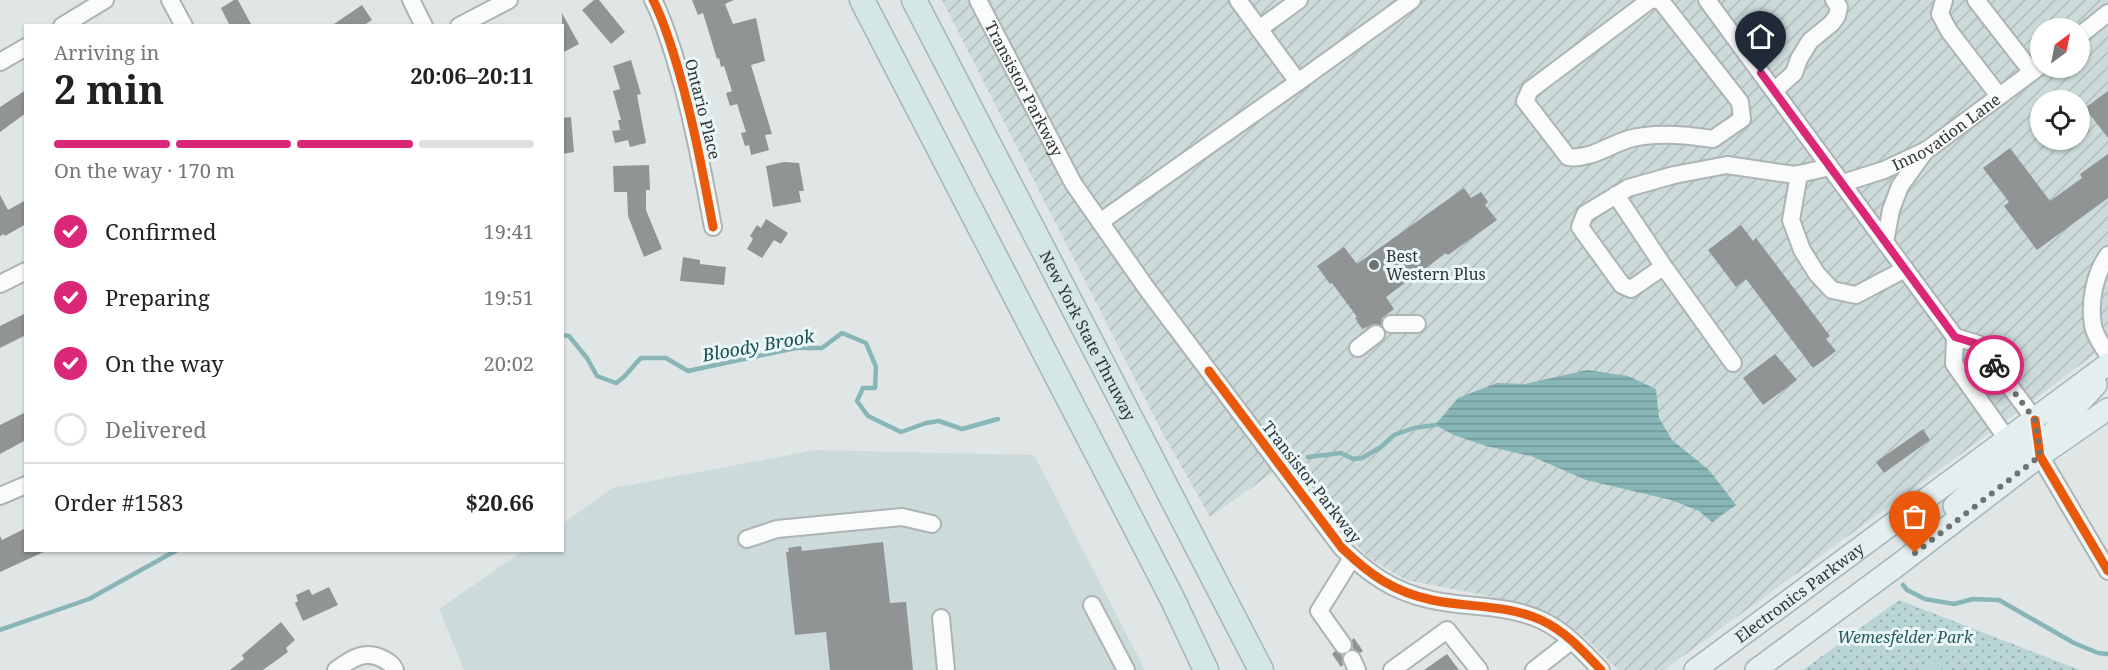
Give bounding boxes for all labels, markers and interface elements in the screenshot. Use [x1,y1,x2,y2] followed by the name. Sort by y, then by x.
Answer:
[1735,11,1786,73] pin
[980,17,1069,161] street label: Transistor Parkway
[2030,18,2090,78] north arrow
[2030,18,2090,150] map controls
[1744,20,1777,53] icon: home
[54,39,159,66] text: Arriving in
[680,56,726,162] street label: Ontario Place
[410,60,534,90] text: 20:06–20:11
[54,62,164,115] text: 2 min
[1888,88,2005,176] street label: Innovation Lane
[2030,90,2090,150] button: locate
[54,157,235,184] text: On the way · 170 m
[54,215,87,248] icon: check
[105,216,216,246] text: Confirmed
[484,218,534,245] text: 19:41
[1386,245,1486,285] place label: Best Western Plus
[1035,247,1141,425] street label: New York State Thruway
[1367,258,1381,272] marker: Best Western Plus
[54,281,87,314] icon: check
[105,282,210,312] text: Preparing
[484,284,534,311] text: 19:51
[699,323,817,367] water label: Bloody Brook
[1964,335,2024,395] courier
[54,347,87,380] icon: check
[105,348,224,378] text: On the way
[1978,349,2011,382] icon: bike
[484,350,534,377] text: 20:02
[105,414,207,444] text: Delivered
[1257,416,1367,548] street label: Transistor Parkway
[54,487,184,517] text: Order #1583
[465,487,534,517] text: $20.66
[1889,491,1940,553] pin
[1898,500,1931,533] icon: bag
[1730,537,1869,648] street label: Electronics Parkway
[1837,626,1974,648] park label: Wemesfelder Park

